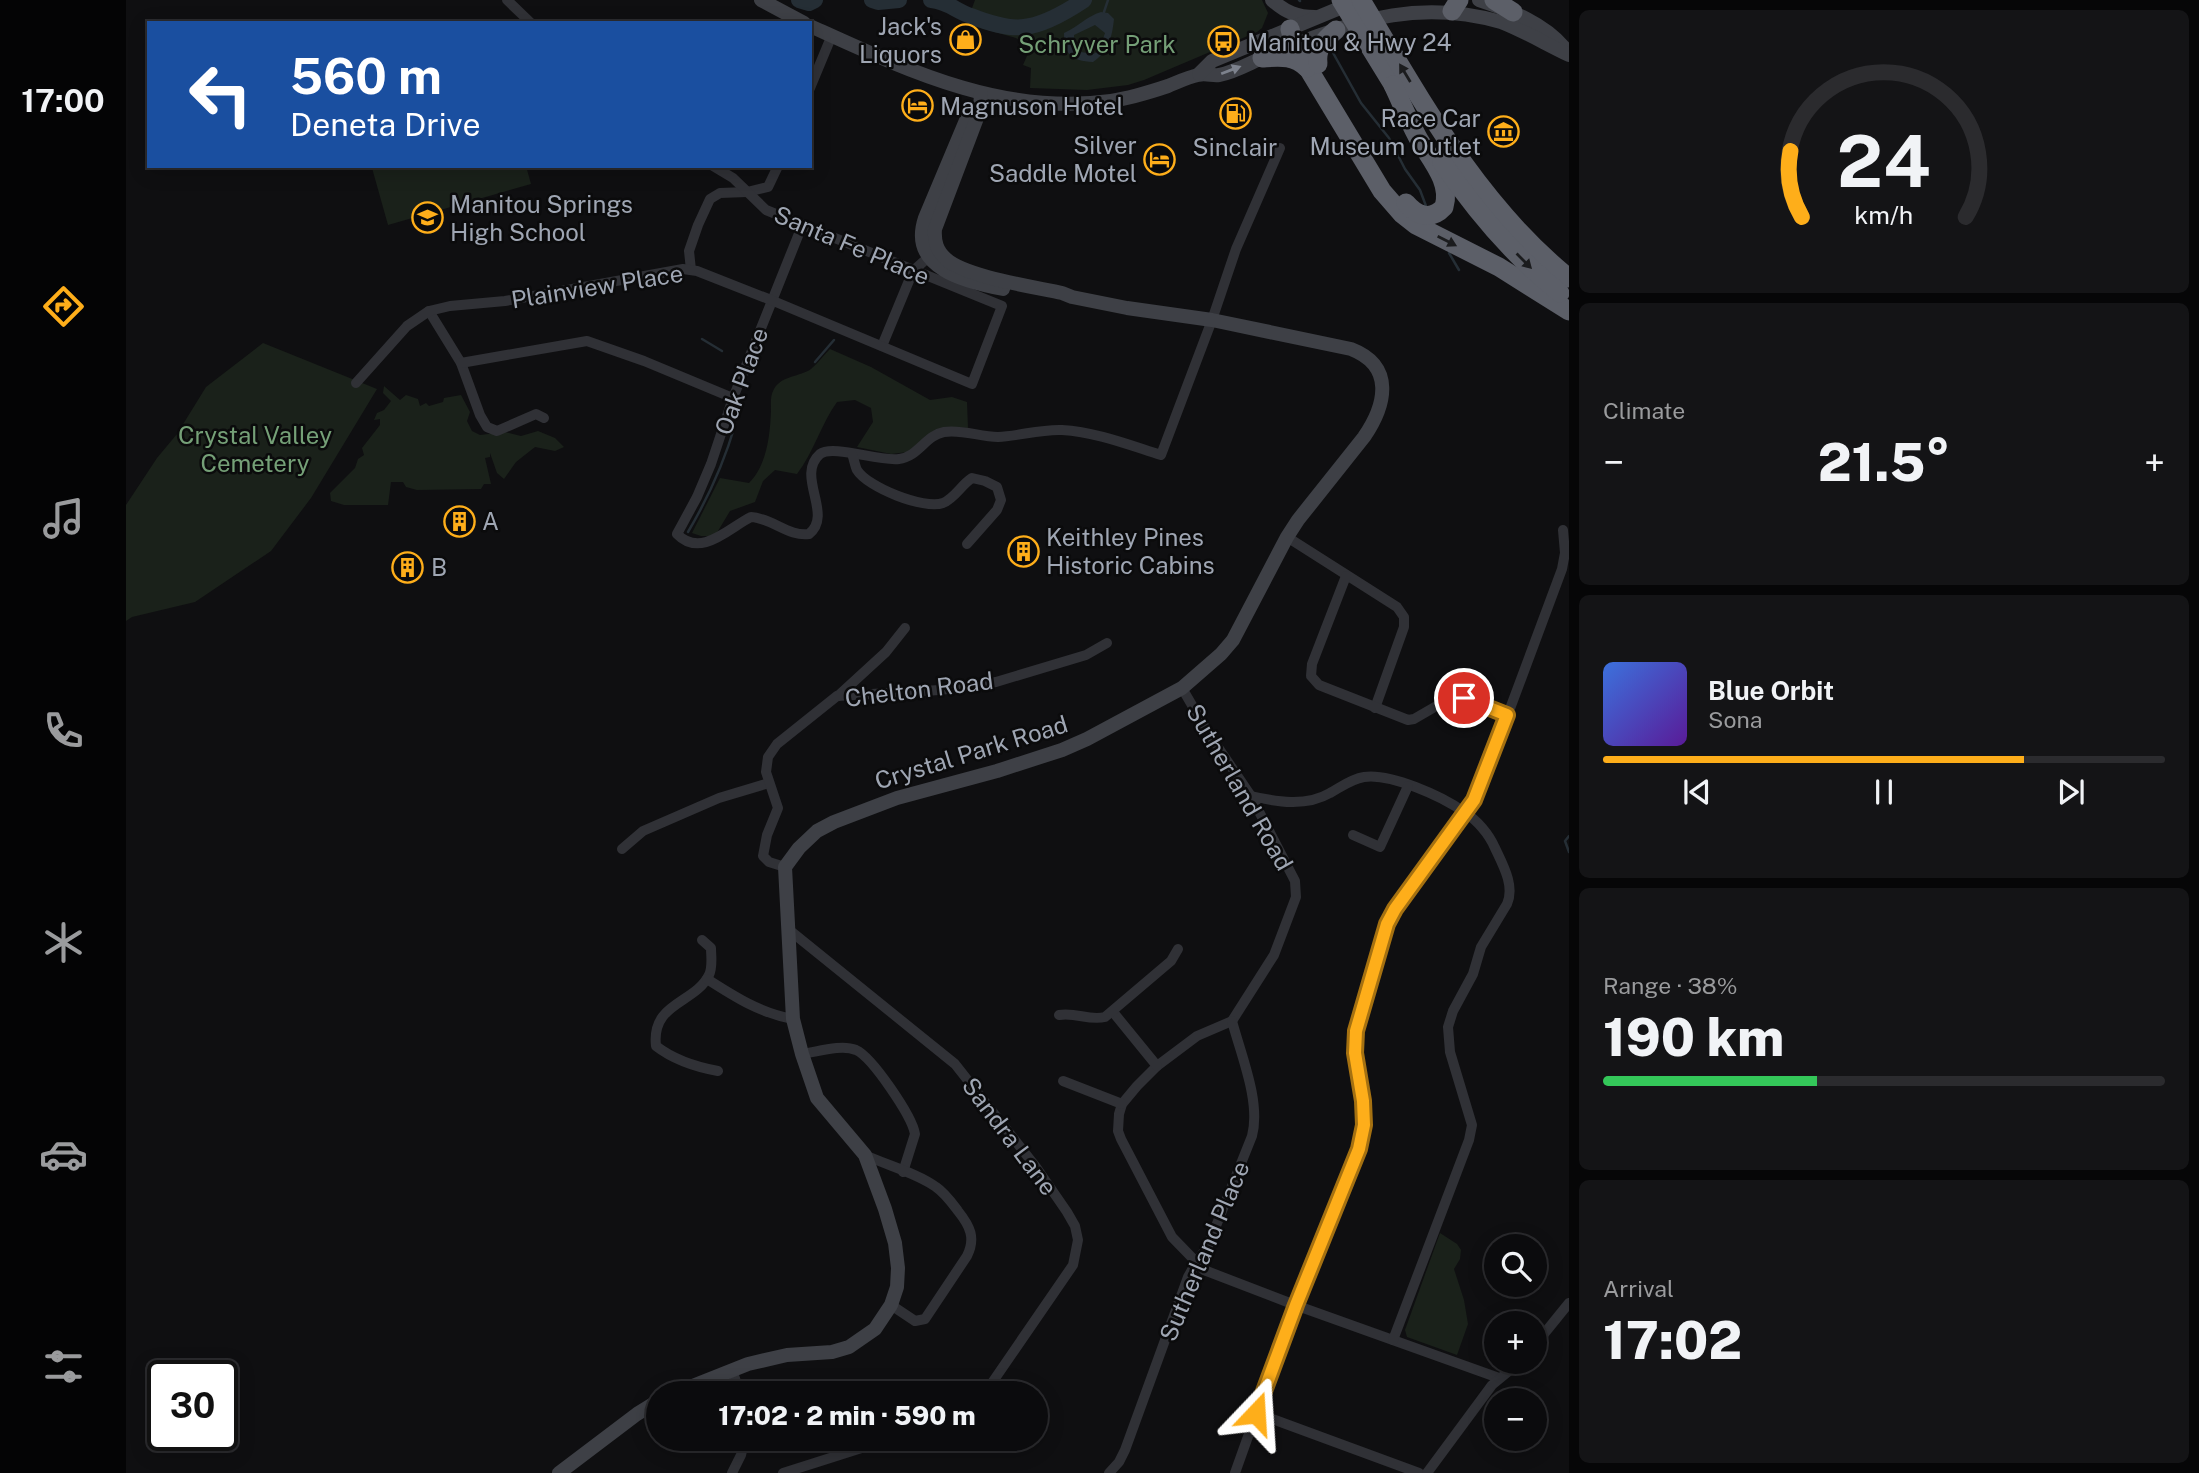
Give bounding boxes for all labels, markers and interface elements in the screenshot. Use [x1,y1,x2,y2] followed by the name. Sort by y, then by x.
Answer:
[859,12,942,68] place label: Jack's Liquors
[948,23,982,57] shop icon: Jack's Liquors
[1207,25,1241,59] bus stop icon: Manitou & Hwy 24
[1247,28,1452,56] place label: Manitou & Hwy 24
[1018,30,1176,58] park label: Schryver Park
[290,47,442,105] text: 560 m
[175,49,266,140] icon: left
[1398,63,1411,82] one-way arrow
[1221,65,1242,76] one-way arrow
[21,82,105,119] text: 17:00
[900,89,934,123] hotel icon: Magnuson Hotel
[940,92,1124,120] place label: Magnuson Hotel
[1218,96,1252,130] fuel station icon: Sinclair
[1310,104,1481,160] place label: Race Car Museum Outlet
[290,106,481,143] text: Deneta Drive
[1487,115,1521,149] museum icon: Race Car Museum Outlet
[1837,119,1931,204] text: 24
[989,131,1137,187] place label: Silver Saddle Motel
[1193,133,1277,161] place label: Sinclair
[1143,142,1177,176] hotel icon: Silver Saddle Motel
[450,190,633,246] place label: Manitou Springs High School
[770,200,934,290] street label: Santa Fe Place
[1855,200,1913,230] text: km/h
[410,201,444,235] school or university icon: Manitou Springs High School
[1437,235,1457,246] one-way arrow
[1515,252,1532,268] one-way arrow
[509,259,685,313] street label: Plainview Place
[39,282,88,331] icon: directions
[709,323,773,439] street label: Oak Place
[1603,397,1685,424] text: Climate
[178,421,332,477] park label: Crystal Valley Cemetery
[1818,432,1950,493] text: 21.5°
[1603,440,1624,485] text: −
[2144,440,2165,485] text: +
[39,494,88,543] icon: music
[442,504,476,538] building icon: A
[482,507,499,535] place label: A
[1046,523,1215,579] place label: Keithley Pines Historic Cabins
[1006,534,1040,568] building icon: Keithley Pines Historic Cabins
[391,550,425,584] building icon: B
[431,553,447,581] place label: B
[843,666,995,712] street label: Chelton Road
[1434,668,1494,728] pin
[1708,675,1834,706] text: Blue Orbit
[1445,679,1483,717] icon: arrive
[1181,699,1299,875] street label: Sutherland Road
[39,706,88,755] icon: phone
[1708,706,1762,733] text: Sona
[871,709,1071,795] street label: Crystal Park Road
[1678,773,1716,811] icon: previous
[1865,773,1903,811] icon: pause
[2052,773,2090,811] icon: next
[39,918,88,967] icon: climate
[1603,972,1737,999] text: Range · 38%
[1603,1007,1784,1068] text: 190 km
[957,1072,1063,1200] street label: Sandra Lane
[39,1130,88,1179] icon: car
[1153,1157,1255,1345] street label: Sutherland Place
[1484,1234,1547,1451] map controls
[1484,1234,1547,1297] button: search
[1603,1275,1674,1302] text: Arrival
[1603,1310,1742,1371] text: 17:02
[1484,1311,1547,1374] button: +
[39,1342,88,1391] icon: filters
[147,1360,238,1451] speed limit sign: 30
[1219,1376,1293,1450] position arrow
[1484,1388,1547,1451] button: −
[718,1400,976,1431] text: 17:02 · 2 min · 590 m

